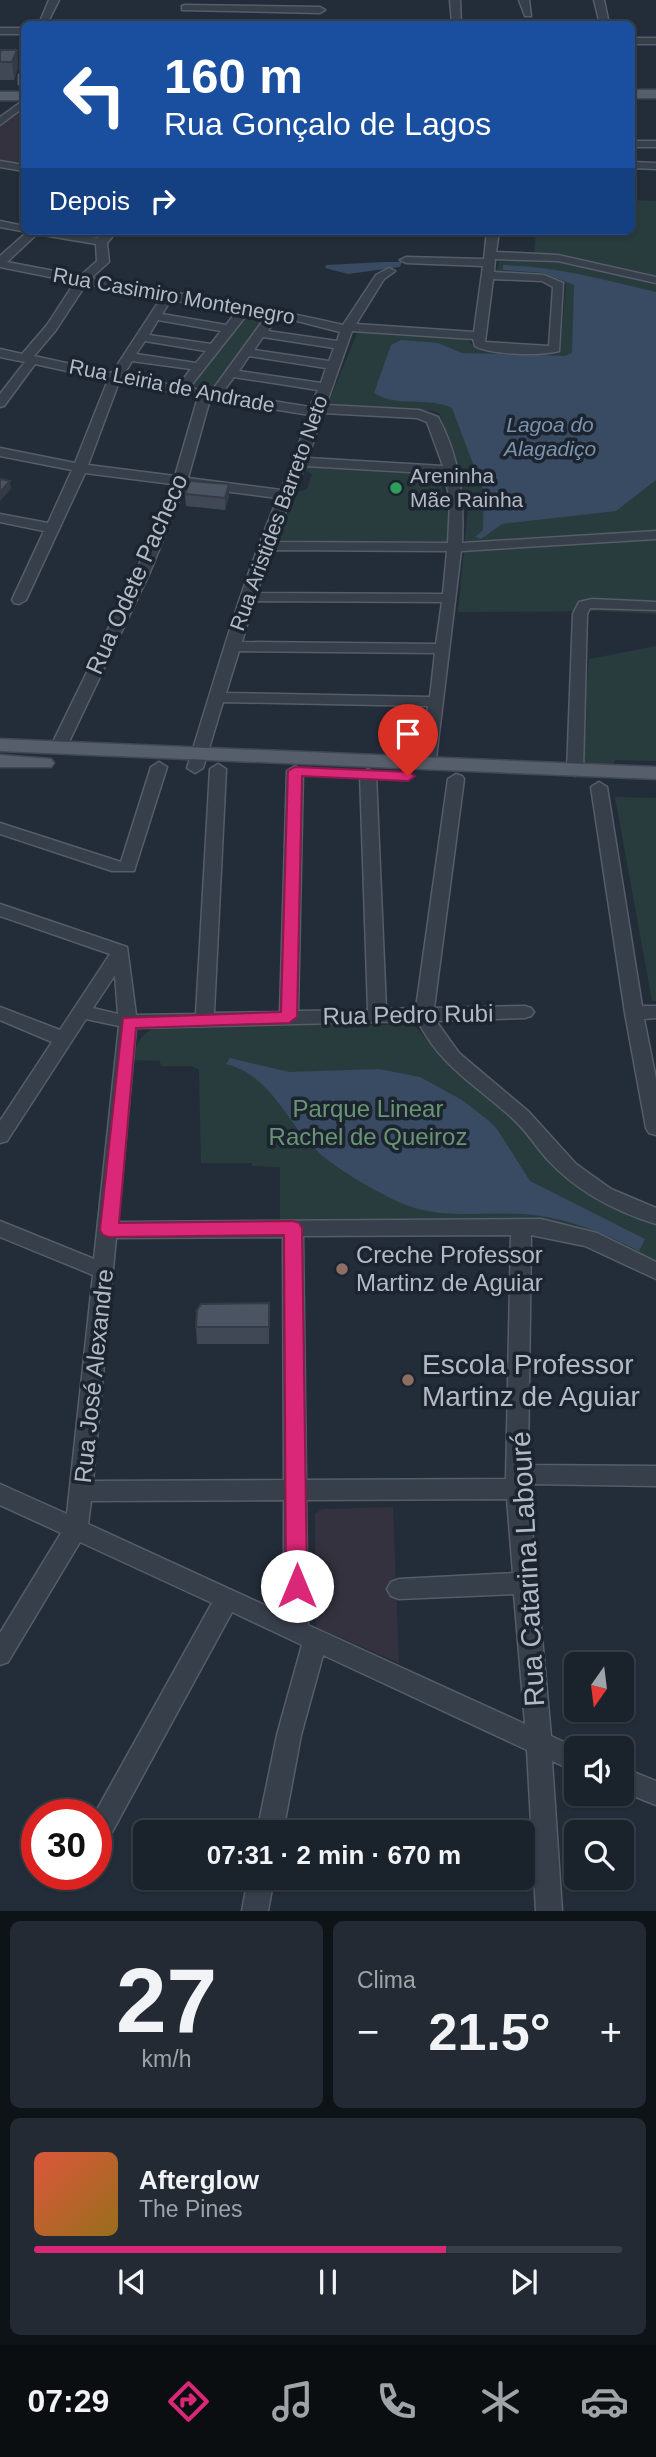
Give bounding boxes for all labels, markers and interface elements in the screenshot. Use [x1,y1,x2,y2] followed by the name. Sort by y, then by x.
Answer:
[49,49,140,140] icon: left
[164,49,303,103] text: 160 m
[164,106,491,142] text: Rua Gonçalo de Lagos
[144,182,182,220] icon: right
[49,186,130,216] text: Depois
[51,263,297,328] street label: Rua Casimiro Montenegro
[67,354,277,417] street label: Rua Leiria de Andrade
[225,392,332,634] street label: Rua Aristides Barreto Neto
[502,413,596,460] water label: Lagoa do Alagadiço
[410,464,524,511] place label: Areninha Mãe Rainha
[80,470,193,678] street label: Rua Odete Pacheco
[388,480,404,496] marker: Areninha Mãe Rainha
[378,704,438,776] pin
[389,715,427,753] icon: arrive
[322,1000,494,1029] street label: Rua Pedro Rubi
[269,1095,467,1150] park label: Parque Linear Rachel de Queiroz
[356,1241,543,1296] place label: Creche Professor Martinz de Aguiar
[334,1261,350,1277] marker: Creche Professor Martinz de Aguiar
[69,1268,118,1484] street label: Rua José Alexandre
[422,1349,640,1412] place label: Escola Professor Martinz de Aguiar
[400,1372,416,1388] marker: Escola Professor Martinz de Aguiar
[505,1431,550,1707] street label: Rua Catarina Labouré
[260,1549,334,1623] position arrow
[564,1652,634,1722] north arrow
[564,1652,634,1890] map controls
[564,1736,634,1806] button: sound
[21,1799,112,1890] speed limit sign: 30
[564,1820,634,1890] button: search
[207,1840,461,1870] text: 07:31 · 2 min · 670 m
[116,1950,217,2051] text: 27
[357,1967,416,1993] text: Clima
[428,2003,551,2061] text: 21.5°
[357,2011,379,2053] text: −
[600,2011,622,2053] text: +
[142,2046,191,2072] text: km/h
[139,2165,259,2195] text: Afterglow
[139,2196,243,2222] text: The Pines
[113,2263,151,2301] icon: previous
[309,2263,347,2301] icon: pause
[505,2263,543,2301] icon: next
[164,2377,213,2426] icon: directions
[268,2377,317,2426] icon: music
[372,2377,421,2426] icon: phone
[476,2377,525,2426] icon: climate
[580,2377,629,2426] icon: car
[27,2383,109,2419] text: 07:29

